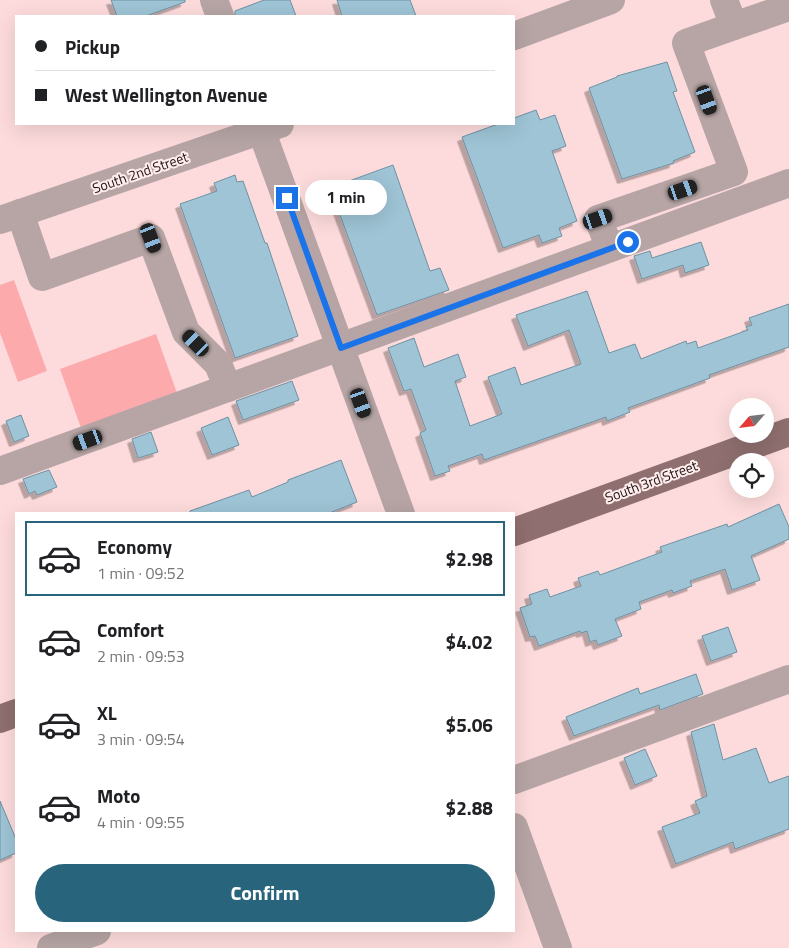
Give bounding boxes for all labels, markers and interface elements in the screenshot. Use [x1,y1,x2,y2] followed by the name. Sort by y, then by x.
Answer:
[65,32,120,61] text: Pickup
[65,80,267,109] text: West Wellington Avenue
[694,83,719,117] car
[89,146,191,198] street label: South 2nd Street
[666,178,699,202] car
[304,180,387,216] callout: 1 min
[327,185,365,209] text: 1 min
[276,187,298,209] route end
[581,207,614,231] car
[138,221,163,255] car
[617,231,639,253] route start
[180,327,211,359] car
[348,386,373,420] car
[729,398,774,442] north arrow
[729,398,774,498] map controls
[71,428,104,452] car
[729,453,774,498] button: locate
[602,455,700,507] street label: South 3rd Street
[97,532,172,561] text: Economy
[37,536,82,581] icon: car
[446,544,493,573] text: $2.98
[97,561,185,585] text: 1 min · 09:52
[97,615,164,644] text: Comfort
[37,619,82,664] icon: car
[446,627,493,656] text: $4.02
[97,644,185,668] text: 2 min · 09:53
[97,698,117,727] text: XL
[37,702,82,747] icon: car
[446,710,493,739] text: $5.06
[97,727,185,751] text: 3 min · 09:54
[97,781,140,810] text: Moto
[37,785,82,830] icon: car
[446,793,493,822] text: $2.88
[97,810,185,834] text: 4 min · 09:55
[35,864,495,922] button: Confirm

